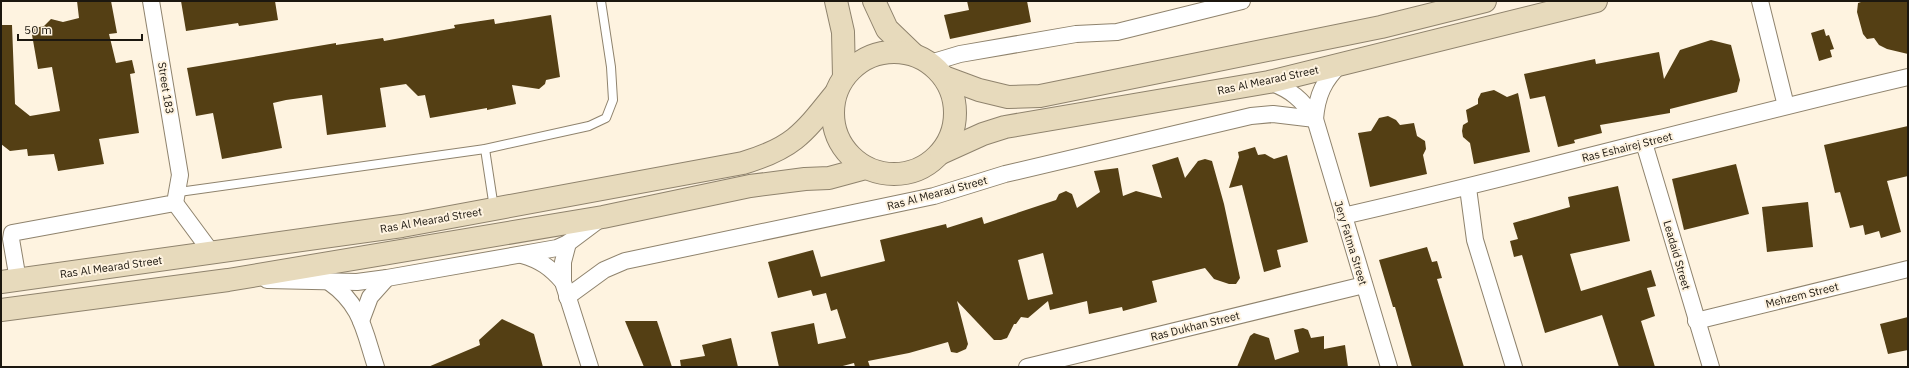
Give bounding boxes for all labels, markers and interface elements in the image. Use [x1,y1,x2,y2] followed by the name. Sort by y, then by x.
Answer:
[18,16,142,42] scale bar
[24,22,52,37] text: 50 m
[155,61,177,115] street label: Street 183
[1216,62,1320,98] street label: Ras Al Mearad Street
[1580,129,1674,165] street label: Ras Eshairej Street
[885,173,989,213] street label: Ras Al Mearad Street
[1332,199,1371,287] street label: Jery Fatma Street
[379,204,483,236] street label: Ras Al Mearad Street
[1660,219,1694,291] street label: Leadaid Street
[59,253,163,281] street label: Ras Al Mearad Street
[1764,279,1840,311] street label: Mehzem Street
[1149,308,1241,344] street label: Ras Dukhan Street

